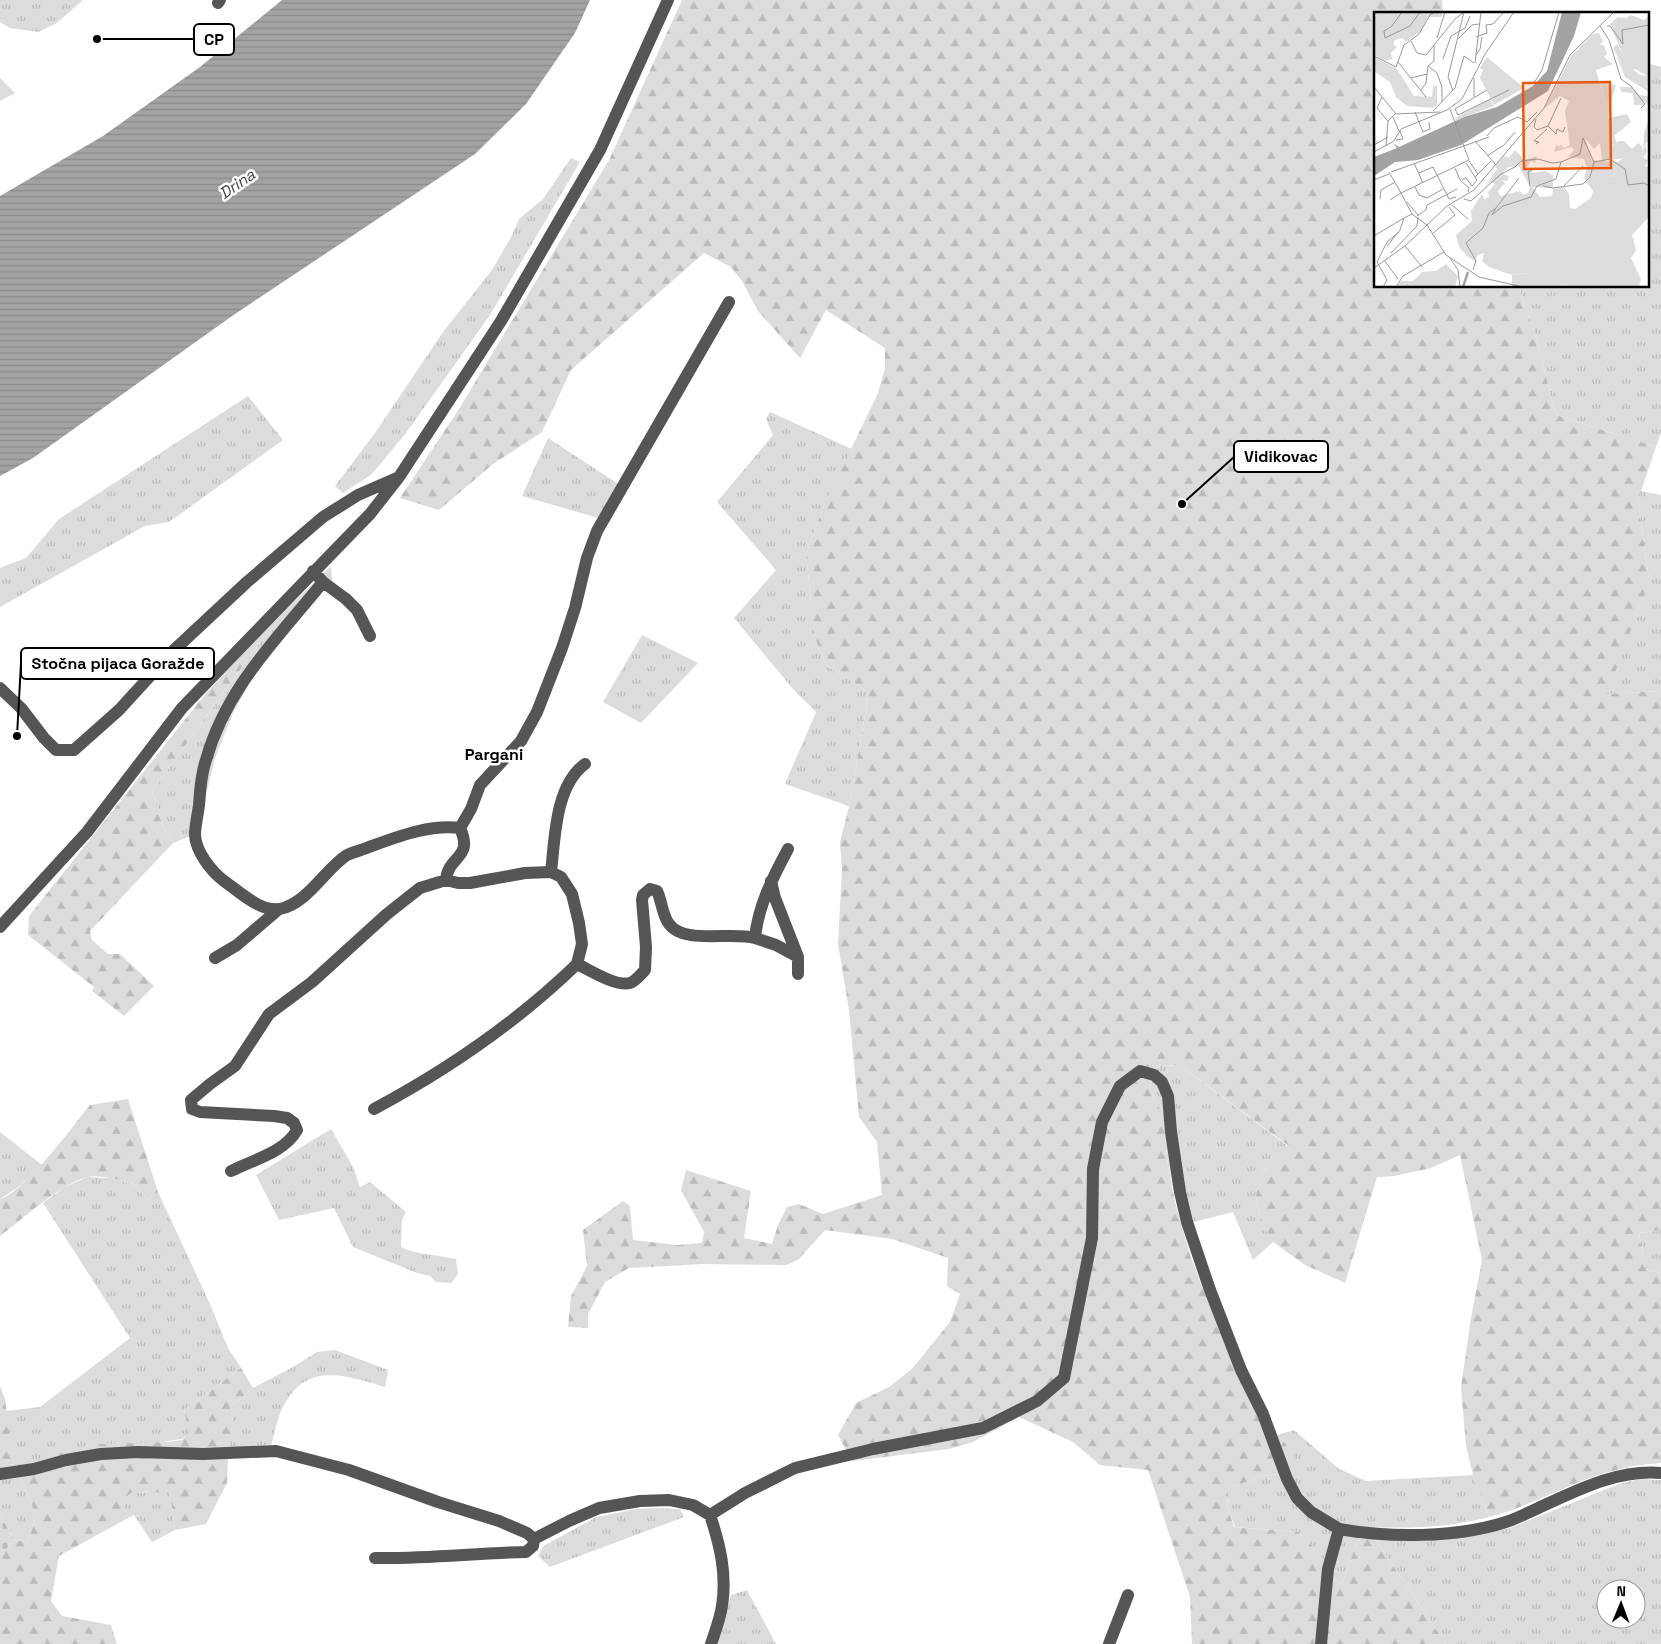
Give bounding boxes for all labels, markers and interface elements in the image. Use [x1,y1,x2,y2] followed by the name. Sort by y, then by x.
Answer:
[1374,12,1648,288] inset map
[194,24,234,55] callout: CP
[204,29,224,50] text: CP
[215,164,260,204] water label: Drina
[1234,441,1328,472] callout: Vidikovac
[1244,446,1318,467] text: Vidikovac
[21,648,214,679] callout: Stočna pijaca Goražde
[32,653,204,674] text: Stočna pijaca Goražde
[465,744,523,765] district label: Pargani
[1596,1579,1646,1629] north arrow
[1616,1582,1626,1600] text: N

